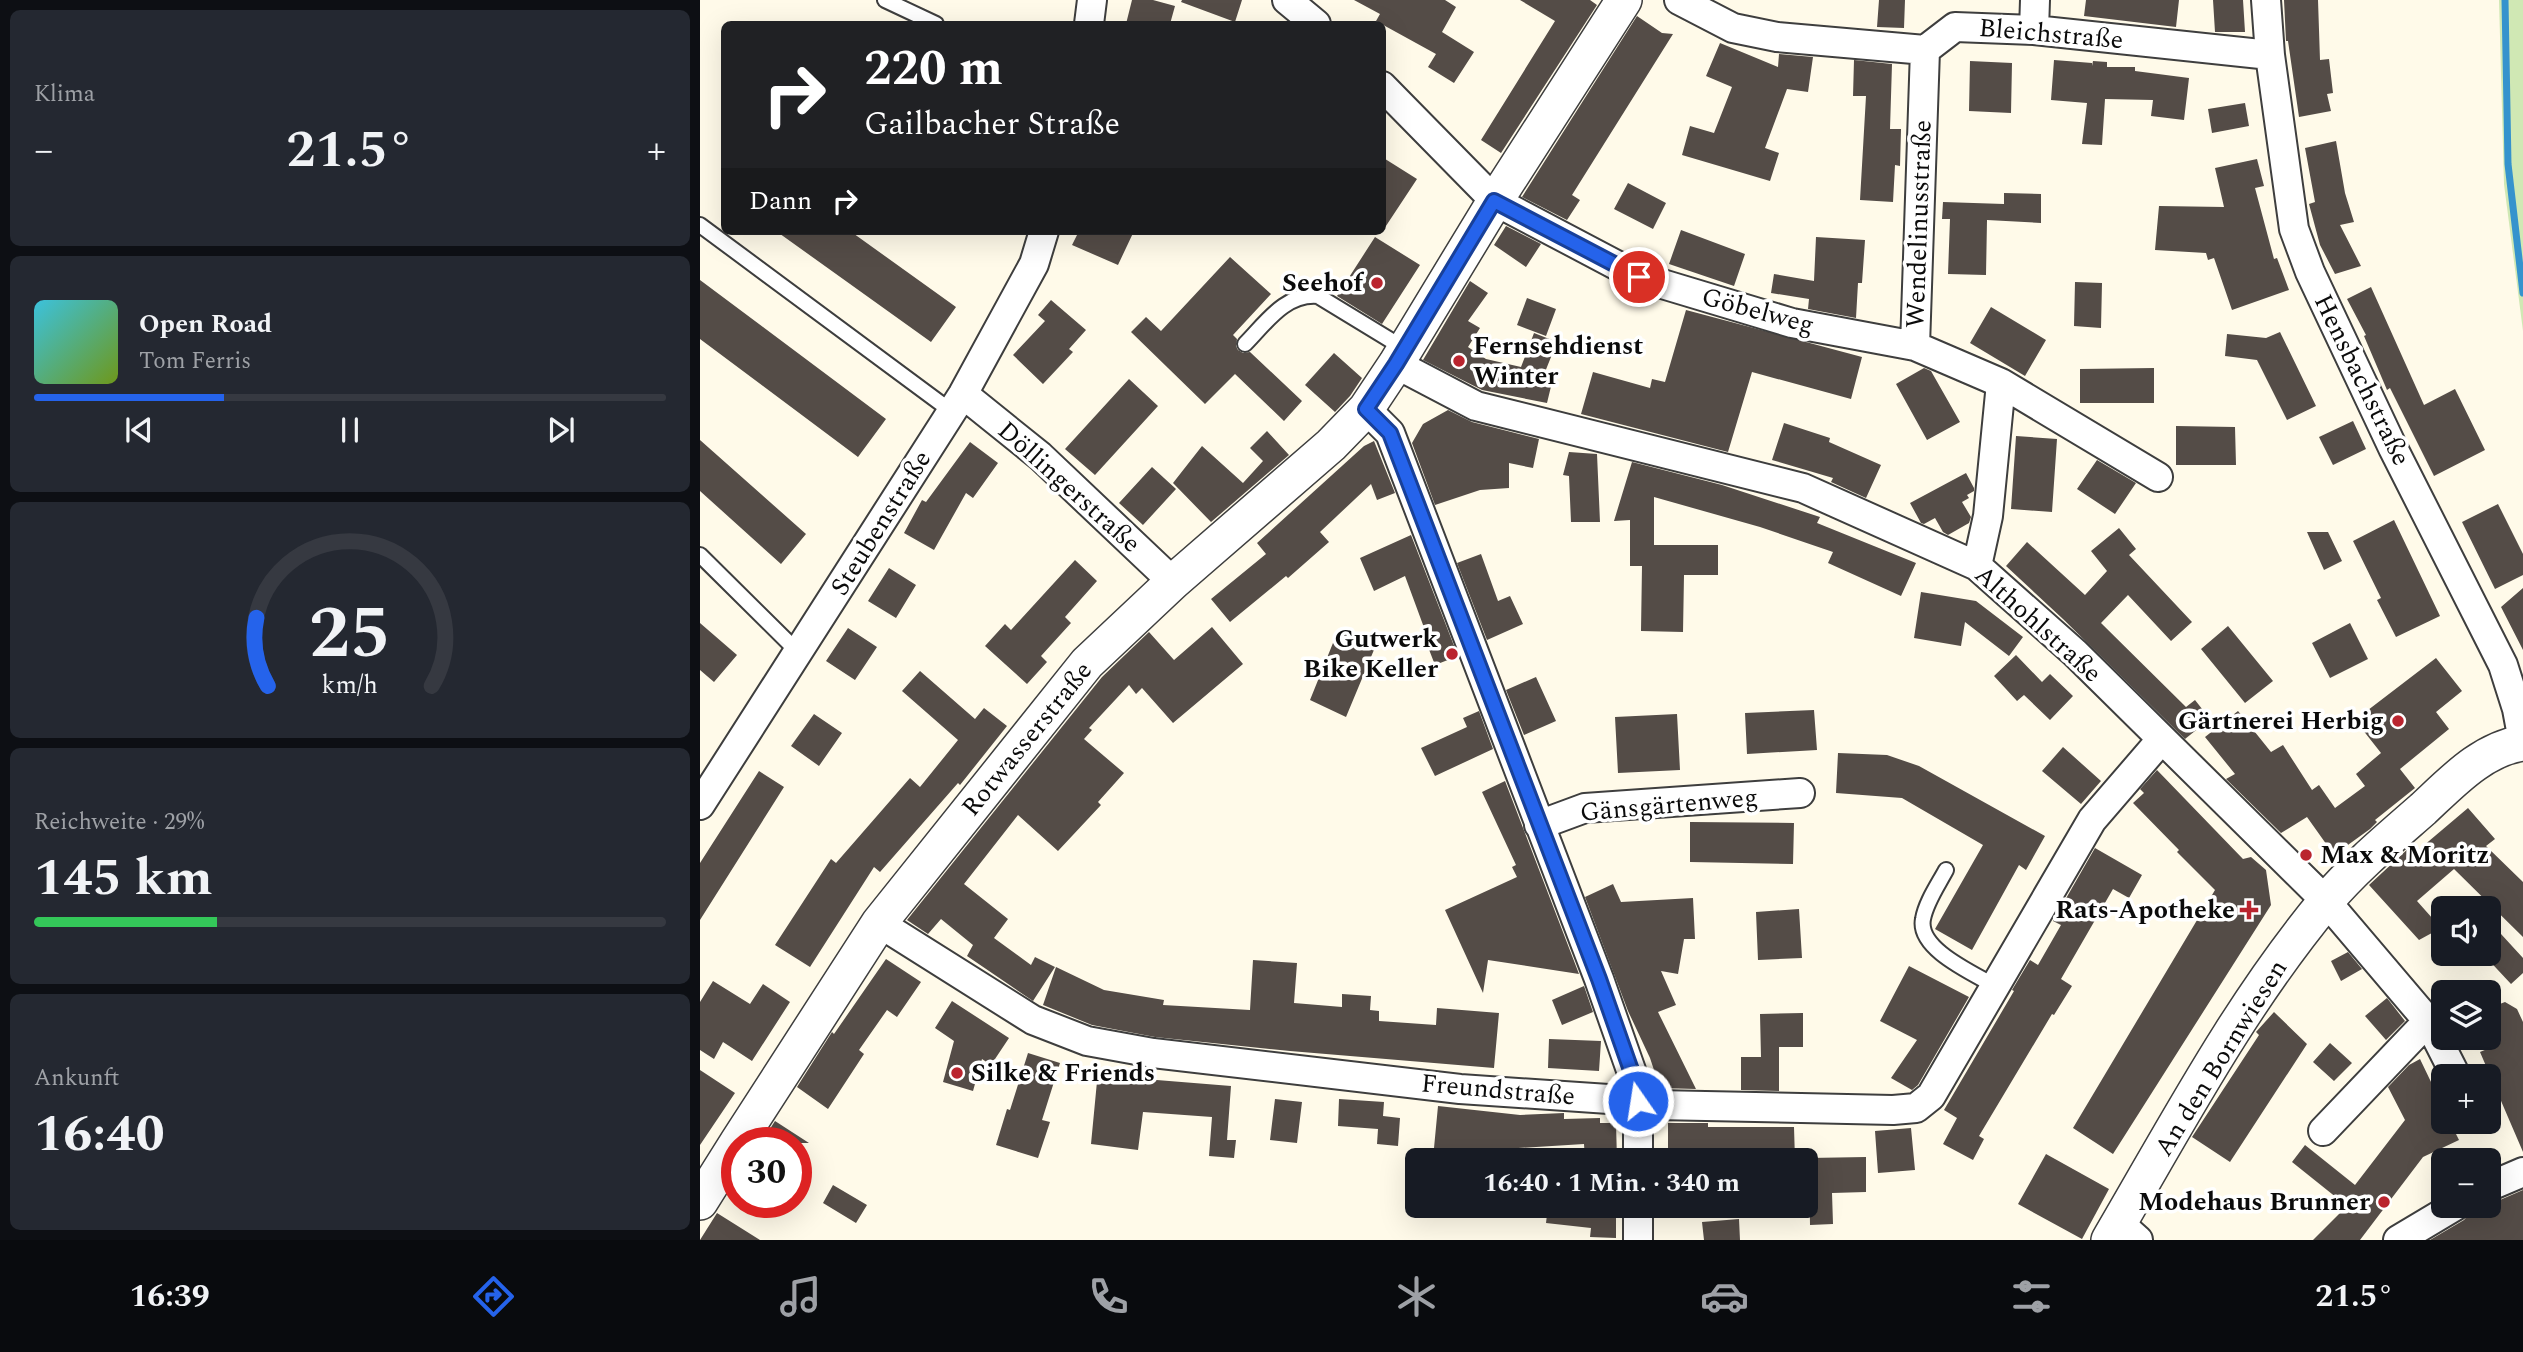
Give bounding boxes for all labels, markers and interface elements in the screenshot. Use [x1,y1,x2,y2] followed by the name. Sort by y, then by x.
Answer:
[1977,8,2125,60] street label: Bleichstraße
[864,32,1003,107] text: 220 m
[749,49,840,140] icon: right
[34,77,95,112] text: Klima
[864,100,1120,149] text: Gailbacher Straße
[286,111,414,190] text: 21.5°
[1895,119,1943,329] street label: Wendelinusstraße
[34,122,53,180] text: −
[647,122,666,180] text: +
[749,181,812,221] text: Dann
[826,182,864,220] icon: right
[1609,247,1669,307] pin
[1620,258,1658,296] icon: arrive
[1282,263,1364,303] place label: Seehof
[1369,275,1385,291] marker: Seehof
[1697,277,1819,345] street label: Göbelweg
[2303,287,2421,473] street label: Hensbachstraße
[139,304,272,344] text: Open Road
[1473,326,1643,396] place label: Fernsehdienst Winter
[139,344,251,379] text: Tom Ferris
[1451,353,1467,369] marker: Fernsehdienst Winter
[120,411,158,449] icon: previous
[331,411,369,449] icon: pause
[542,411,580,449] icon: next
[988,411,1150,563] street label: Döllingerstraße
[820,443,942,603] street label: Steubenstraße
[1965,556,2111,692] street label: Althohlstraße
[309,579,391,690] text: 25
[1303,619,1439,689] place label: Gutwerk Bike Keller
[1444,646,1460,662] marker: Gutwerk Bike Keller
[952,653,1102,825] street label: Rotwasserstraße
[322,667,378,705] text: km/h
[2178,701,2384,741] place label: Gärtnerei Herbig
[2390,713,2406,729] marker: Gärtnerei Herbig
[1578,777,1760,833] street label: Gänsgärtenweg
[34,805,204,840] text: Reichweite · 29%
[2320,835,2489,875] place label: Max & Moritz
[34,839,213,918] text: 145 km
[2298,847,2314,863] marker: Max & Moritz
[2055,890,2235,930] place label: Rats-Apotheke
[2431,896,2501,1218] map controls
[2431,896,2501,966] button: sound
[2241,902,2257,918] marker: Rats-Apotheke
[2144,952,2298,1164] street label: An den Bornwiesen
[2431,980,2501,1050] button: layers
[971,1053,1155,1093] place label: Silke & Friends
[34,1061,119,1096] text: Ankunft
[1419,1063,1577,1117] street label: Freundstraße
[1601,1064,1675,1138] position arrow
[2431,1064,2501,1134] button: +
[949,1065,965,1081] marker: Silke & Friends
[34,1095,165,1174] text: 16:40
[721,1127,812,1218] speed limit sign: 30
[2431,1148,2501,1218] button: −
[1483,1163,1740,1203] text: 16:40 · 1 Min. · 340 m
[2138,1182,2371,1222] place label: Modehaus Brunner
[2376,1194,2392,1210] marker: Modehaus Brunner
[129,1272,210,1321] text: 16:39
[469,1272,518,1321] icon: directions
[776,1272,825,1321] icon: music
[1084,1272,1133,1321] icon: phone
[1392,1272,1441,1321] icon: climate
[1700,1272,1749,1321] icon: car
[2007,1272,2056,1321] icon: filters
[2315,1272,2394,1321] text: 21.5°

